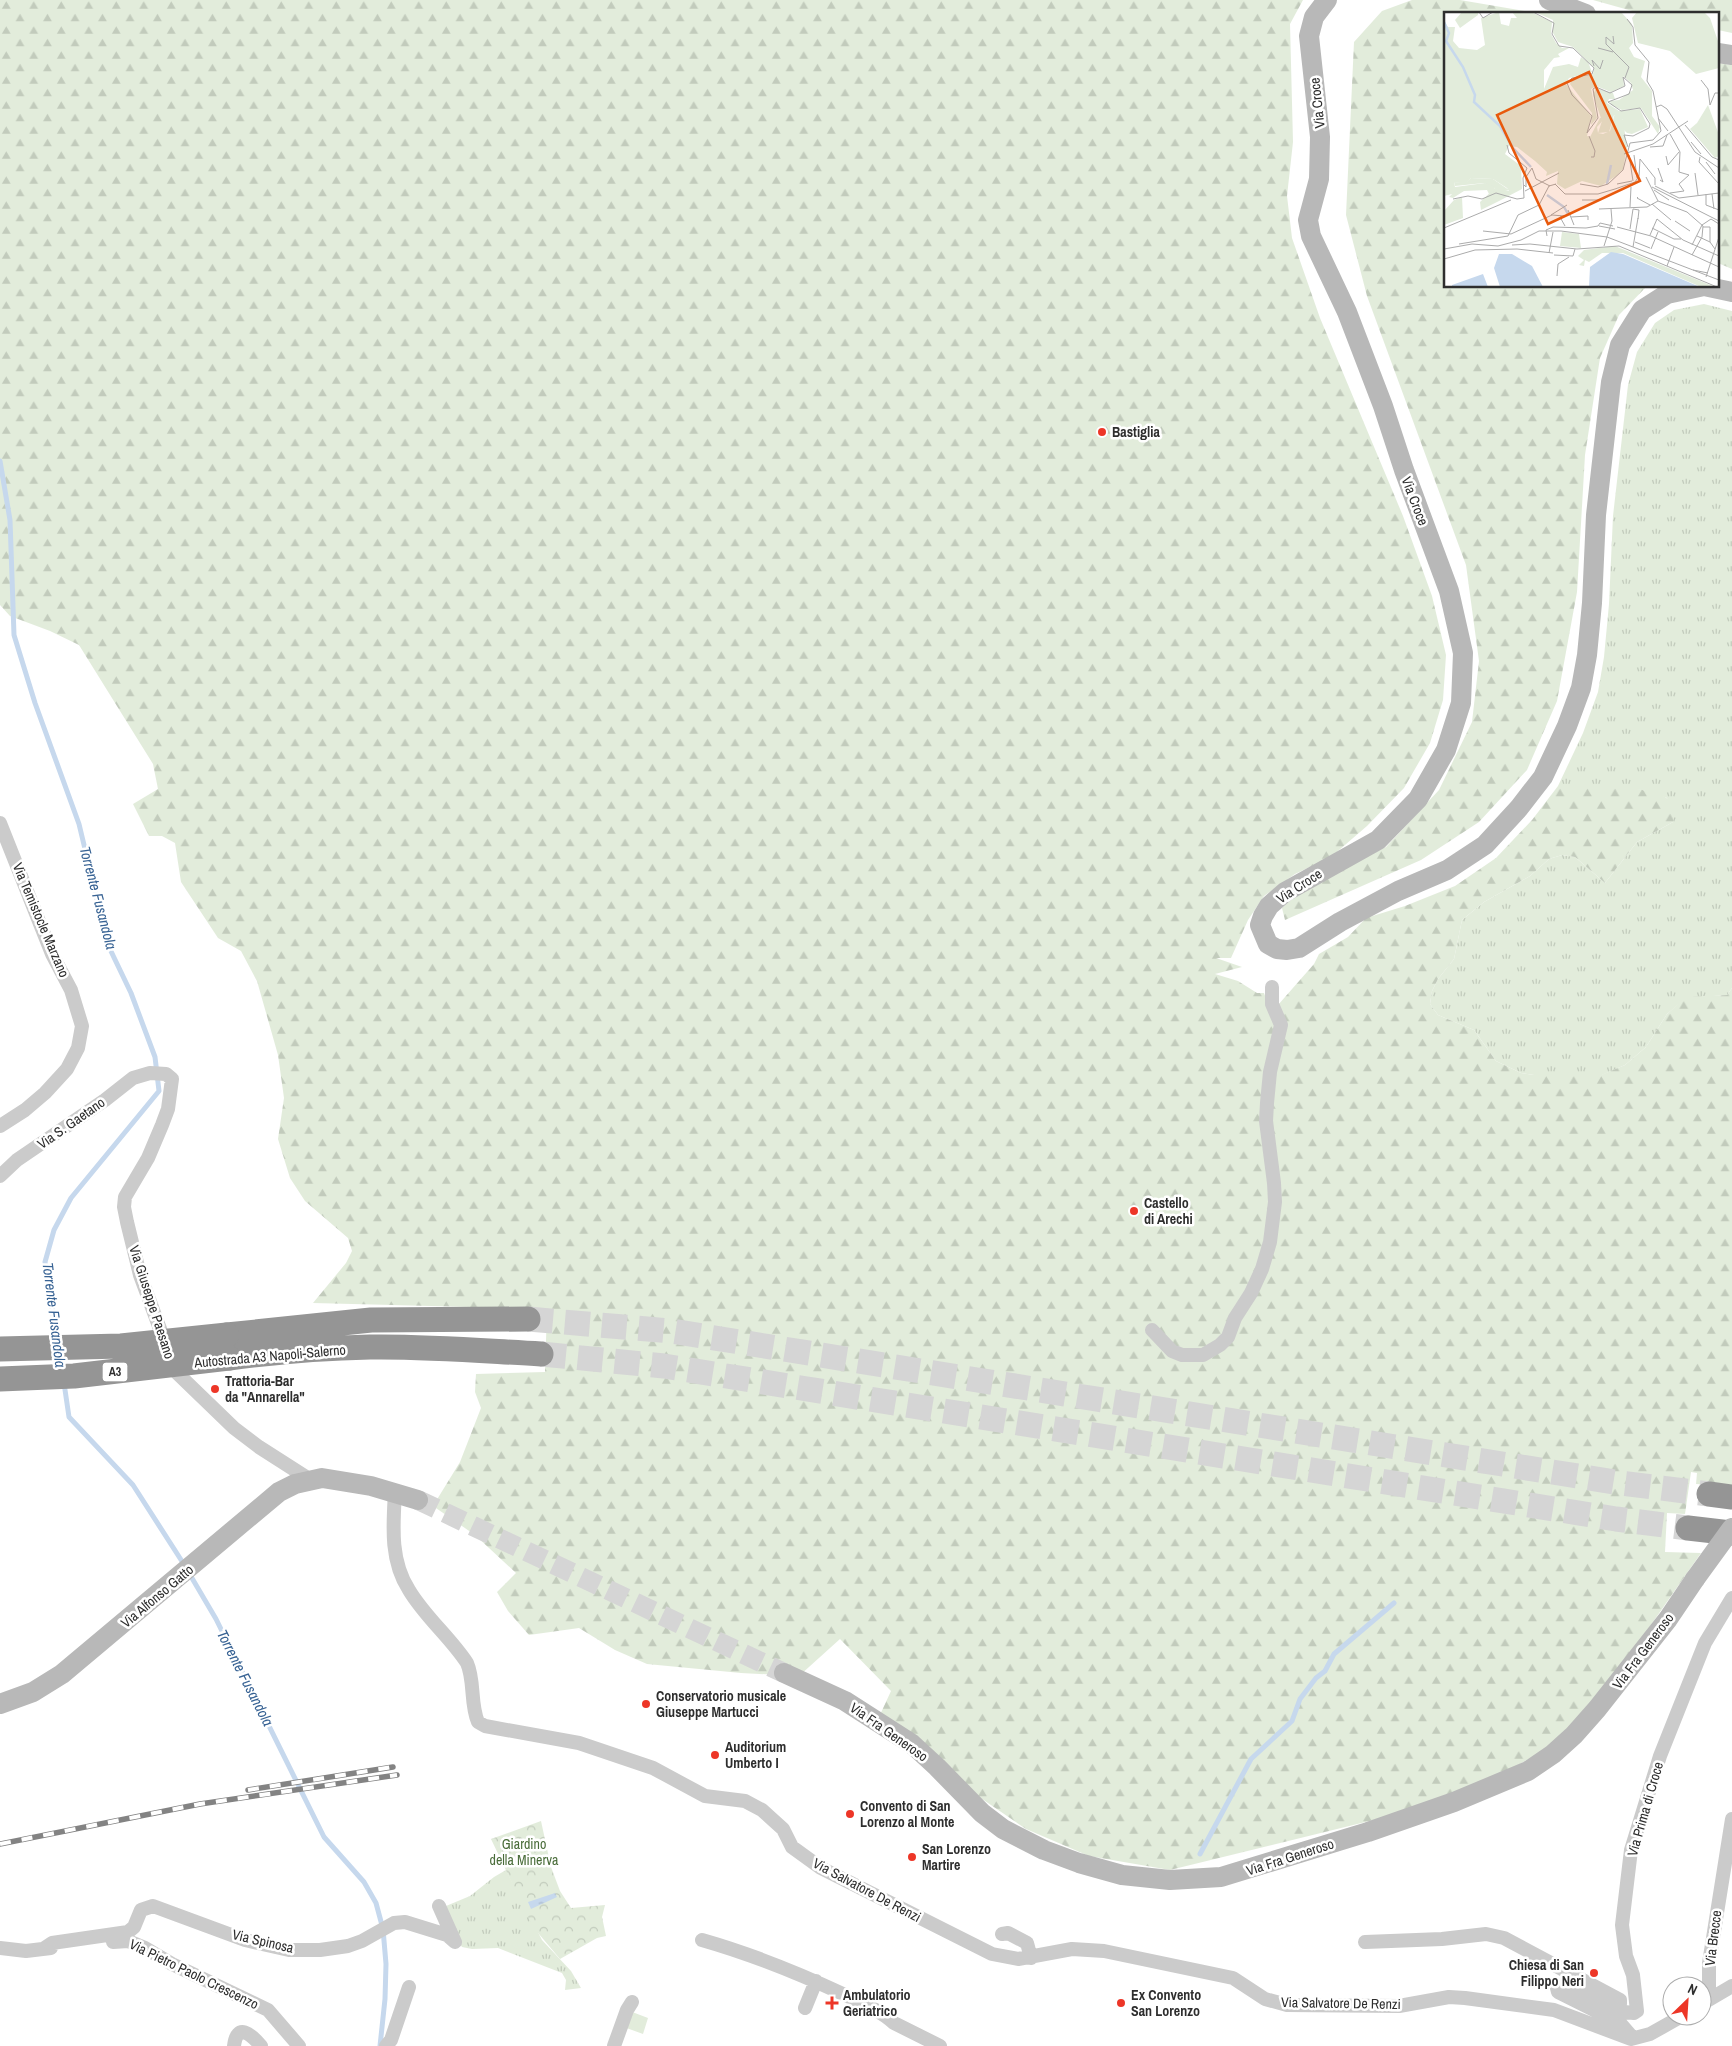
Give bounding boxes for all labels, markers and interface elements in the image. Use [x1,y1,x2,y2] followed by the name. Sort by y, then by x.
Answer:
[1444,12,1720,288] inset map
[1305,77,1329,129] street label: Via Croce
[1112,423,1160,441] place label: Bastiglia
[1096,426,1108,438] marker: Bastiglia
[1397,474,1433,528] street label: Via Croce
[75,844,122,952] water label: Torrente Fusandola
[9,860,73,980] street label: Via Temistocle Marzano
[1273,865,1325,907] street label: Via Croce
[34,1093,108,1153] street label: Via S. Gaetano
[1144,1194,1193,1228] place label: Castello di Arechi
[1128,1205,1140,1217] marker: Castello di Arechi
[125,1243,179,1361] street label: Via Giuseppe Paesano
[38,1261,71,1369] water label: Torrente Fusandola
[193,1340,346,1372] street label: Autostrada A3 Napoli-Salerno
[102,1362,128,1381] road number: A3
[225,1372,305,1406] place label: Trattoria-Bar da "Annarella"
[209,1383,221,1395] marker: Trattoria-Bar da "Annarella"
[117,1560,197,1632] street label: Via Alfonso Gatto
[1608,1609,1678,1693] street label: Via Fra Generoso
[212,1626,279,1730] water label: Torrente Fusandola
[656,1687,786,1721] place label: Conservatorio musicale Giuseppe Martucci
[640,1698,652,1710] marker: Conservatorio musicale Giuseppe Martucci
[847,1699,931,1765] street label: Via Fra Generoso
[725,1738,786,1772] place label: Auditorium Umberto I
[709,1749,721,1761] marker: Auditorium Umberto I
[1623,1760,1667,1858] street label: Via Prima di Croce
[860,1797,954,1831] place label: Convento di San Lorenzo al Monte
[844,1808,856,1820] marker: Convento di San Lorenzo al Monte
[1244,1834,1336,1880] street label: Via Fra Generoso
[490,1835,559,1869] park label: Giardino della Minerva
[922,1840,991,1874] place label: San Lorenzo Martire
[906,1851,918,1863] marker: San Lorenzo Martire
[810,1854,924,1926] street label: Via Salvatore De Renzi
[1701,1909,1725,1967] street label: Via Brecce
[231,1925,296,1957] street label: Via Spinosa
[126,1935,262,2013] street label: Via Pietro Paolo Crescenzo
[1509,1956,1584,1990] place label: Chiesa di San Filippo Neri
[1588,1967,1600,1979] marker: Chiesa di San Filippo Neri
[1662,1976,1712,2026] north arrow
[1685,1979,1700,1999] text: N
[843,1986,911,2020] place label: Ambulatorio Geriatrico
[1131,1986,1201,2020] place label: Ex Convento San Lorenzo
[1281,1993,1401,2013] street label: Via Salvatore De Renzi
[825,1996,839,2010] marker: Ambulatorio Geriatrico
[1115,1997,1127,2009] marker: Ex Convento San Lorenzo

